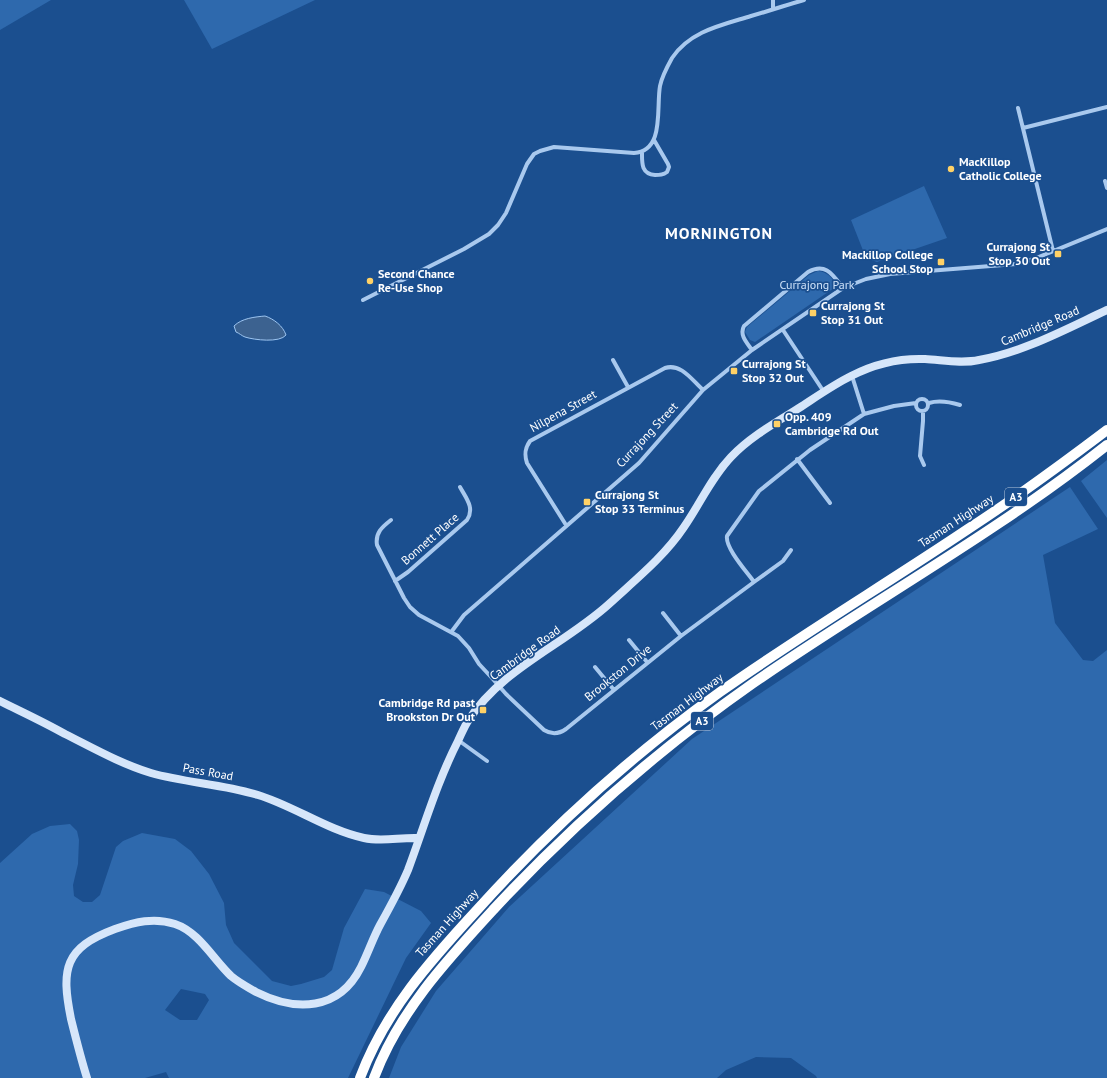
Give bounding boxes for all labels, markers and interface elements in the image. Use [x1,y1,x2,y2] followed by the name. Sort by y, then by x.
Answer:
[959,154,1042,183] place label: MacKillop Catholic College
[946,164,956,174] marker: MacKillop Catholic College
[665,223,773,243] district label: MORNINGTON
[986,239,1051,268] place label: Currajong St Stop 30 Out
[842,247,934,276] place label: Mackillop College School Stop
[1053,249,1063,259] marker: Currajong St Stop 30 Out
[936,257,946,267] marker: Mackillop College School Stop
[378,266,455,295] place label: Second Chance Re-Use Shop
[365,276,375,286] marker: Second Chance Re-Use Shop
[779,277,855,292] park label: Currajong Park
[821,298,885,327] place label: Currajong St Stop 31 Out
[998,302,1081,349] street label: Cambridge Road
[808,308,818,318] marker: Currajong St Stop 31 Out
[742,356,806,385] place label: Currajong St Stop 32 Out
[729,366,739,376] marker: Currajong St Stop 32 Out
[527,386,599,435] street label: Nilpena Street
[613,399,681,470] street label: Currajong Street
[785,409,879,438] place label: Opp. 409 Cambridge Rd Out
[772,419,782,429] marker: Opp. 409 Cambridge Rd Out
[595,487,684,516] place label: Currajong St Stop 33 Terminus
[1005,488,1027,506] road number: A3
[915,491,996,550] street label: Tasman Highway
[582,497,592,507] marker: Currajong St Stop 33 Terminus
[398,510,462,568] street label: Bonnett Place
[486,622,563,683] street label: Cambridge Road
[581,641,654,704] street label: Brookston Drive
[648,669,726,734] street label: Tasman Highway
[378,695,476,724] place label: Cambridge Rd past Brookston Dr Out
[478,705,488,715] marker: Cambridge Rd past Brookston Dr Out
[691,712,713,730] road number: A3
[182,760,234,783] street label: Pass Road
[412,885,481,960] street label: Tasman Highway

